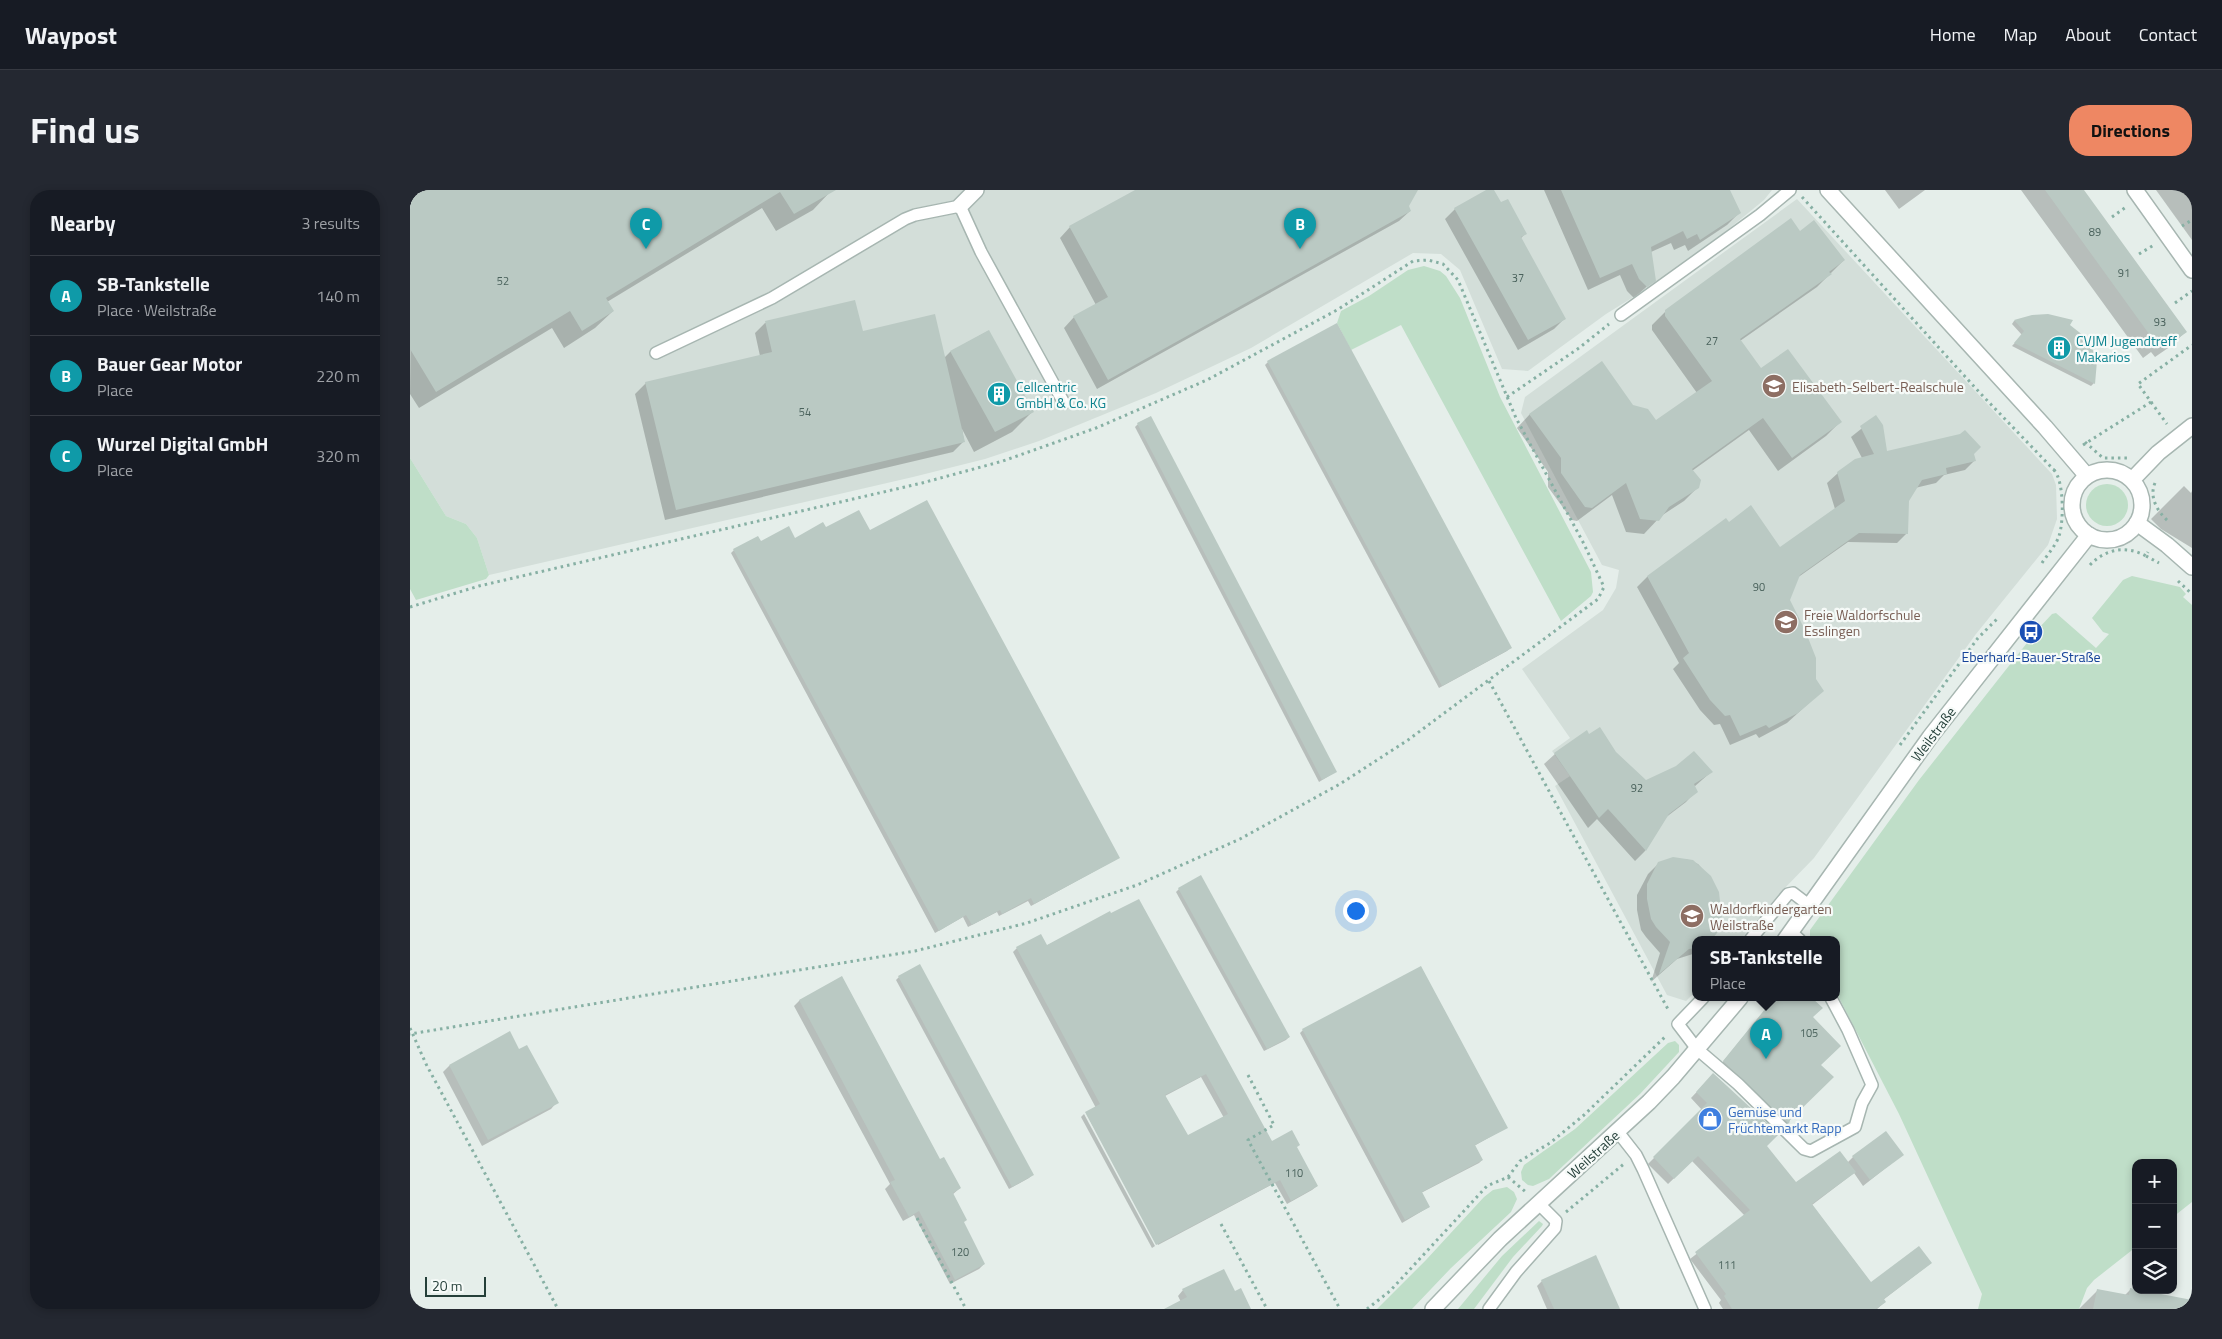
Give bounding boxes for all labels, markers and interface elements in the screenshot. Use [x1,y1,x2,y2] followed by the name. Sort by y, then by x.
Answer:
[25,17,117,53] text: Waypost
[1930,21,1976,48] text: Home
[2004,21,2037,48] text: Map
[2065,21,2111,48] text: About
[2139,21,2197,48] text: Contact
[30,103,140,157] text: Find us
[2069,105,2192,156] button: Directions
[50,207,115,239] text: Nearby
[630,208,662,249] pin: C
[1284,208,1316,249] pin: B
[301,211,360,235] text: 3 results
[2089,224,2101,240] house number: 89
[2118,265,2130,281] house number: 91
[97,269,210,298] text: SB-Tankstelle
[1512,270,1524,286] house number: 37
[497,273,509,289] house number: 52
[61,284,71,308] text: A
[316,284,360,308] text: 140 m
[97,298,217,322] text: Place · Weilstraße
[2154,314,2166,330] house number: 93
[2076,330,2177,367] place label: CVJM Jugendtreff Makarios
[1706,333,1718,349] house number: 27
[2046,335,2072,361] building icon: CVJM Jugendtreff Makarios
[97,349,242,378] text: Bauer Gear Motor
[61,364,71,388] text: B
[316,364,360,388] text: 220 m
[1761,373,1787,399] school or university icon: Elisabeth-Selbert-Realschule
[1016,376,1106,413] place label: Cellcentric GmbH & Co. KG
[1792,376,1964,397] place label: Elisabeth-Selbert-Realschule
[97,378,133,402] text: Place
[986,381,1012,407] building icon: Cellcentric GmbH & Co. KG
[799,404,811,420] house number: 54
[97,429,268,458] text: Wurzel Digital GmbH
[62,444,70,468] text: C
[316,444,360,468] text: 320 m
[97,458,133,482] text: Place
[1753,579,1765,595] house number: 90
[1804,604,1921,641] place label: Freie Waldorfschule Esslingen
[1773,609,1799,635] school or university icon: Freie Waldorfschule Esslingen
[2018,619,2044,645] bus stop icon: Eberhard-Bauer-Straße
[1961,646,2101,667] place label: Eberhard-Bauer-Straße
[1905,702,1961,766] street label: Weilstraße
[1631,780,1643,796] house number: 92
[1343,898,1369,924] your location
[1710,898,1832,935] place label: Waldorfkindergarten Weilstraße
[1679,903,1705,929] school or university icon: Waldorfkindergarten Weilstraße
[1692,936,1840,1001] popup
[1710,942,1822,971] text: SB-Tankstelle
[1710,971,1746,995] text: Place
[1750,1018,1782,1059] pin: A
[1800,1025,1818,1041] house number: 105
[1728,1101,1842,1138] place label: Gemüse und Früchtemarkt Rapp
[1697,1106,1723,1132] shop icon: Gemüse und Früchtemarkt Rapp
[1562,1125,1624,1183] street label: Weilstraße
[2132,1159,2177,1294] map controls
[2132,1159,2177,1204] button: +
[1285,1165,1303,1181] house number: 110
[2132,1204,2177,1249] button: −
[951,1244,969,1260] house number: 120
[2132,1249,2177,1294] button: layers
[1718,1257,1736,1273] house number: 111
[425,1274,486,1297] scale bar
[432,1275,462,1296] text: 20 m

